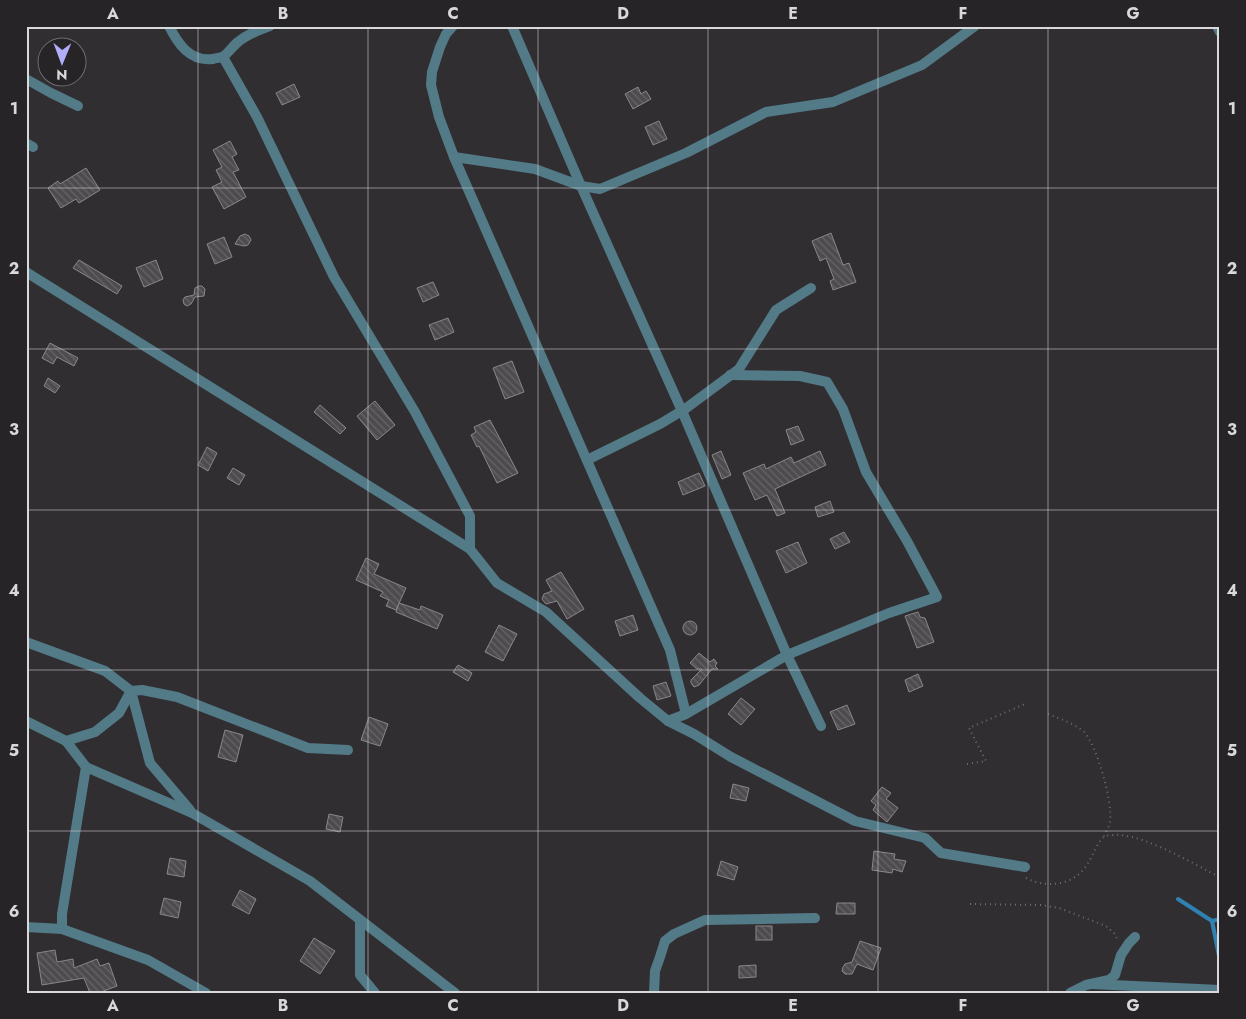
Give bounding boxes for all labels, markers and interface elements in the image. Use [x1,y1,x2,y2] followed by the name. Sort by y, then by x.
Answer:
[106,2,119,25] text: A
[278,2,288,25] text: B
[447,2,459,25] text: C
[617,2,629,25] text: D
[788,2,798,25] text: E
[959,2,967,25] text: F
[1126,2,1140,25] text: G
[38,38,88,88] north arrow
[56,65,68,85] text: N
[10,97,18,120] text: 1
[1228,97,1236,120] text: 1
[9,257,19,280] text: 2
[1227,257,1237,280] text: 2
[9,418,19,441] text: 3
[1227,418,1237,441] text: 3
[8,579,20,602] text: 4
[1226,579,1238,602] text: 4
[9,739,19,762] text: 5
[1227,739,1237,762] text: 5
[9,900,19,923] text: 6
[1227,900,1237,923] text: 6
[106,994,119,1017] text: A
[278,994,288,1017] text: B
[447,994,459,1017] text: C
[617,994,629,1017] text: D
[788,994,798,1017] text: E
[959,994,967,1017] text: F
[1126,994,1140,1017] text: G

